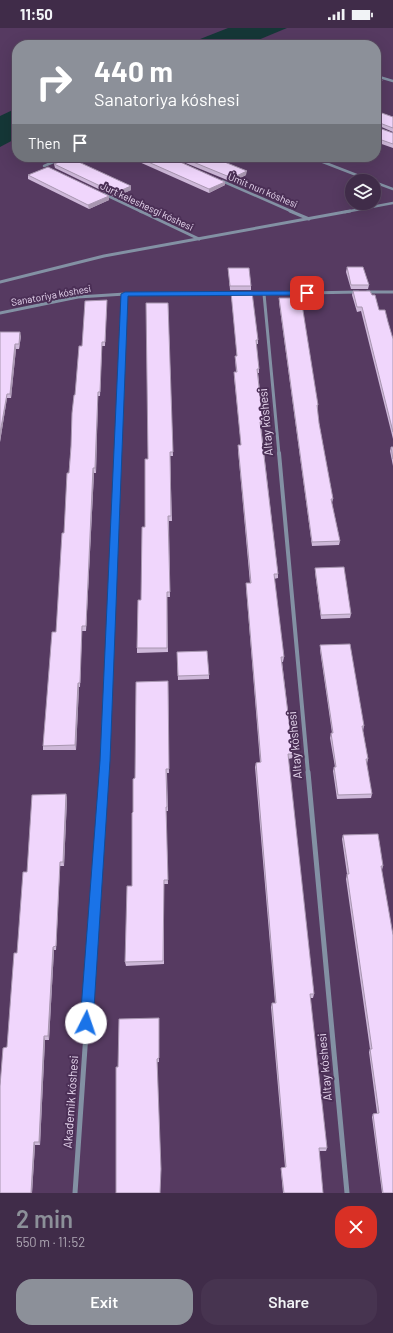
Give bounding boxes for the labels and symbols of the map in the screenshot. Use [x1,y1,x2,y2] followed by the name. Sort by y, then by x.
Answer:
[226,170,300,210] street label: Úmit nurı kóshesi
[99,179,195,233] street label: Jurt keleshesgi kóshesi
[290,276,324,310] pin
[10,282,92,308] street label: Sanatoriya kóshesi
[255,388,275,457] street label: Altay kóshesi
[284,711,304,780] street label: Altay kóshesi
[65,1002,107,1044] position arrow
[314,1033,334,1102] street label: Altay kóshesi
[60,1055,80,1149] street label: Akademik kóshesi

